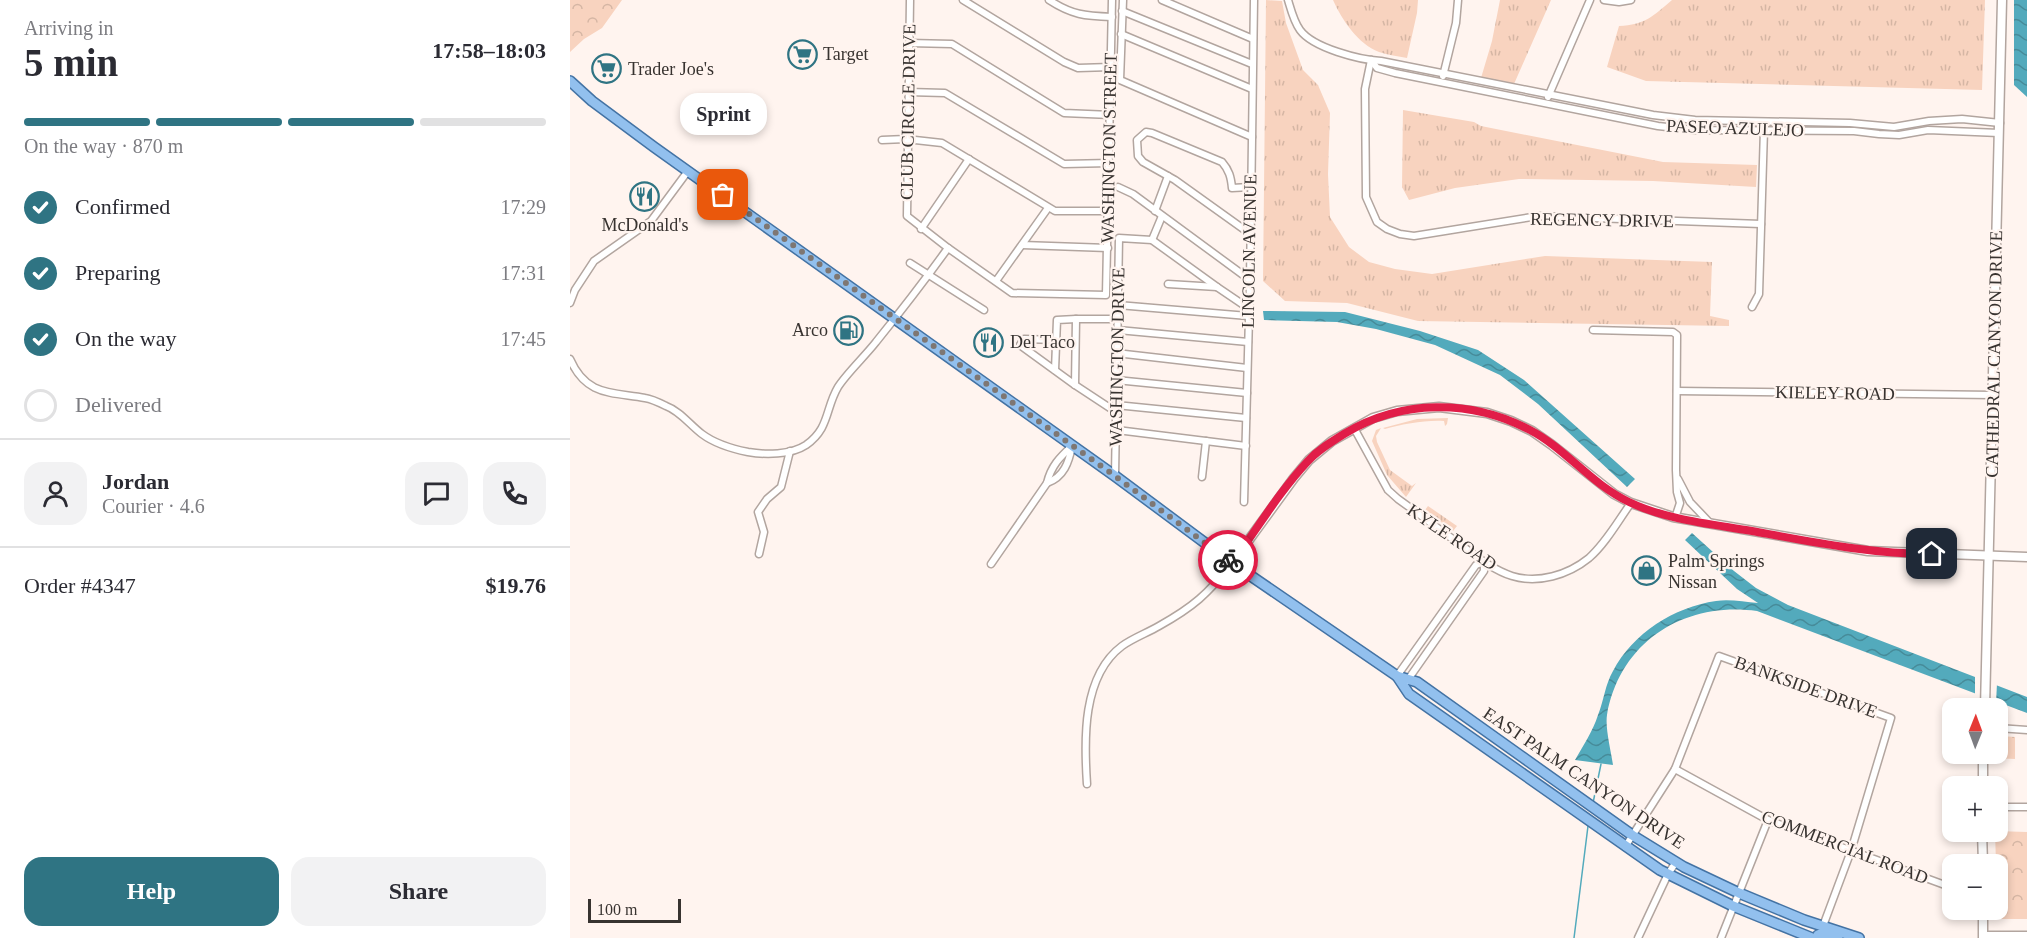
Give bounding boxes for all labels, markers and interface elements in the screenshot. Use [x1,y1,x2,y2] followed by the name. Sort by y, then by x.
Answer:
[24,17,113,39] text: Arriving in
[896,24,920,200] street label: CLUB CIRCLE DRIVE
[432,38,546,63] text: 17:58–18:03
[786,38,818,70] supermarket icon: Target
[24,41,118,84] text: 5 min
[823,44,868,64] place label: Target
[591,53,623,85] supermarket icon: Trader Joe's
[1097,53,1121,243] street label: WASHINGTON STREET
[628,59,714,79] place label: Trader Joe's
[680,93,766,135] callout: Sprint
[696,103,751,125] text: Sprint
[1666,116,1804,140] street label: PASEO AZULEJO
[24,135,183,157] text: On the way · 870 m
[697,169,748,220] pin
[1238,174,1260,328] street label: LINCOLN AVENUE
[706,178,739,211] icon: bag
[629,180,661,212] restaurant icon: McDonald's
[24,191,57,224] icon: check
[75,194,170,219] text: Confirmed
[500,196,546,218] text: 17:29
[1530,209,1674,231] street label: REGENCY DRIVE
[601,215,689,235] place label: McDonald's
[1982,230,2006,478] street label: CATHEDRAL CANYON DRIVE
[24,257,57,290] icon: check
[75,260,161,285] text: Preparing
[500,262,546,284] text: 17:31
[1105,267,1129,447] street label: WASHINGTON DRIVE
[833,314,865,346] fuel station icon: Arco
[792,320,828,340] place label: Arco
[24,323,57,356] icon: check
[75,326,176,351] text: On the way
[973,326,1005,358] restaurant icon: Del Taco
[500,328,546,350] text: 17:45
[1010,332,1075,352] place label: Del Taco
[1775,382,1895,404] street label: KIELEY ROAD
[75,392,162,417] text: Delivered
[24,462,87,525] button: person
[405,462,468,525] button: chat
[483,462,546,525] button: phone
[102,469,169,494] text: Jordan
[102,495,205,517] text: Courier · 4.6
[1404,500,1500,574] street label: KYLE ROAD
[1906,528,1957,579] pin
[1198,530,1258,590] courier
[1915,537,1948,570] icon: home
[1212,544,1245,577] icon: bike
[1668,551,1765,592] place label: Palm Springs Nissan
[1631,555,1663,587] shop icon: Palm Springs Nissan
[24,573,136,598] text: Order #4347
[486,573,546,598] text: $19.76
[1732,652,1880,722] street label: BANKSIDE DRIVE
[1942,698,2008,764] north arrow
[1942,698,2008,920] map controls
[1480,703,1688,853] street label: EAST PALM CANYON DRIVE
[1942,776,2008,842] button: +
[1759,806,1931,888] street label: COMMERCIAL ROAD
[1942,854,2008,920] button: −
[24,857,279,926] button: Help
[291,857,546,926] button: Share
[588,896,681,924] scale bar
[597,901,637,918] text: 100 m

